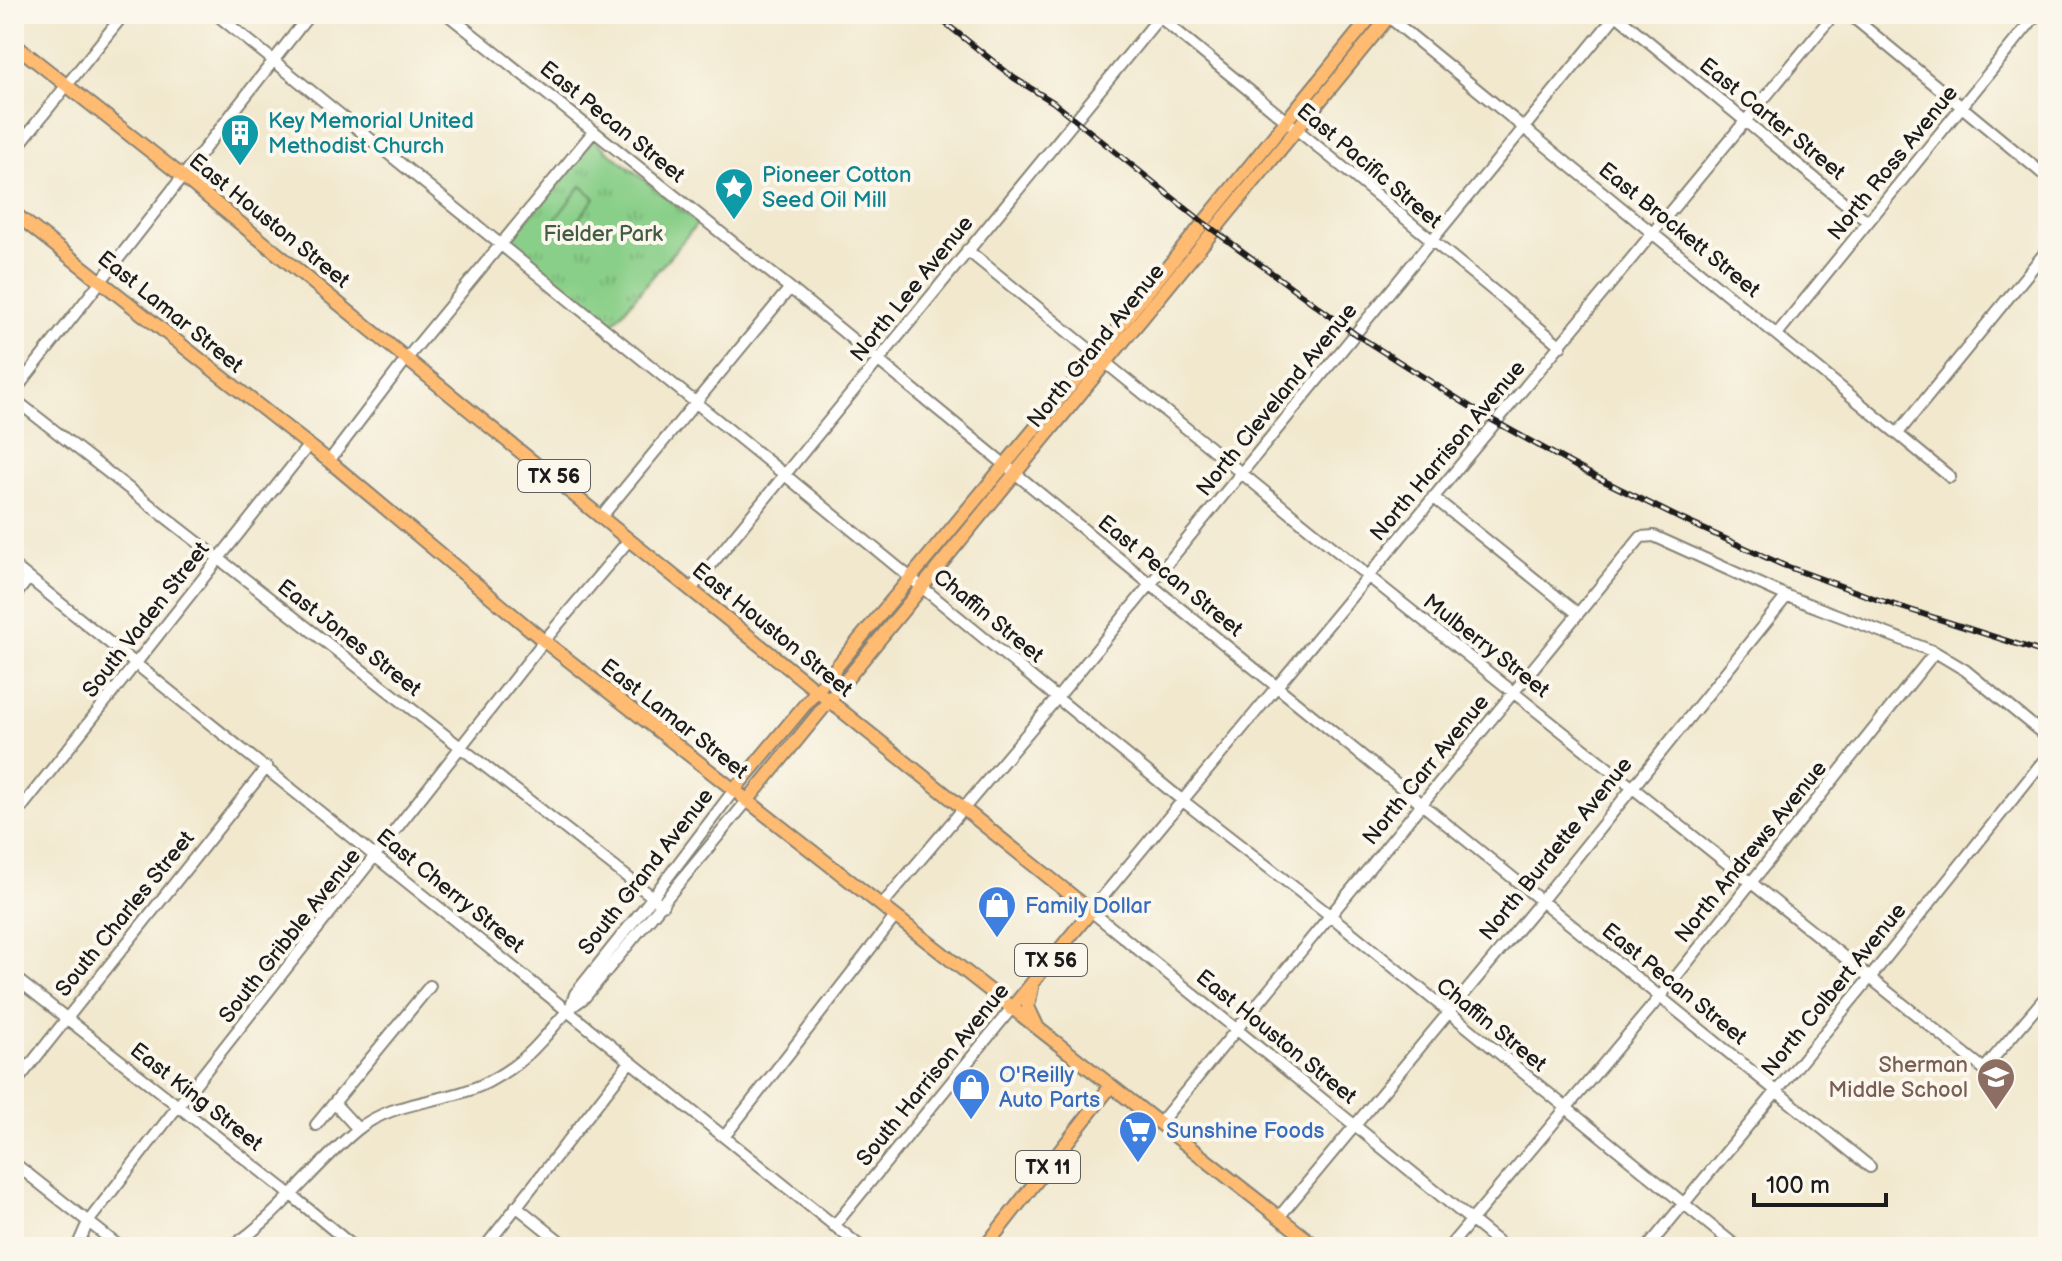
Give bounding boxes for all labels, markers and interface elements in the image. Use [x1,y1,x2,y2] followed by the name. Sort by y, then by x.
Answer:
[1694,52,1851,186] street label: East Carter Street
[534,55,690,189] street label: East Pecan Street
[1822,80,1964,246] street label: North Ross Avenue
[1291,98,1447,235] street label: East Pacific Street
[268,108,474,160] place label: Key Memorial United Methodist Church
[219,112,261,167] building icon: Key Memorial United Methodist Church
[183,148,355,294] street label: East Houston Street
[1593,157,1766,304] street label: East Brockett Street
[762,162,912,214] place label: Pioneer Cotton Seed Oil Mill
[713,166,755,221] place icon: Pioneer Cotton Seed Oil Mill
[845,211,979,367] street label: North Lee Avenue
[543,221,663,248] park label: Fielder Park
[92,245,248,379] street label: East Lamar Street
[1022,258,1171,433] street label: North Grand Avenue
[1191,298,1363,502] street label: North Cleveland Avenue
[1365,355,1532,547] street label: North Harrison Avenue
[518,460,590,492] road number: TX 56
[1092,509,1248,643] street label: East Pecan Street
[77,536,216,703] street label: South Vaden Street
[686,557,858,703] street label: East Houston Street
[927,563,1049,669] street label: Chaffin Street
[272,574,427,703] street label: East Jones Street
[1417,588,1555,704] street label: Mulberry Street
[595,653,753,785] street label: East Lamar Street
[1357,689,1495,851] street label: North Carr Avenue
[1474,752,1638,946] street label: North Burdette Avenue
[1669,755,1833,948] street label: North Andrews Avenue
[573,783,720,961] street label: South Grand Avenue
[371,823,530,959] street label: East Cherry Street
[50,825,200,1002] street label: South Charles Street
[213,843,367,1029] street label: South Gribble Avenue
[976,884,1018,939] shop icon: Family Dollar
[1025,893,1152,920] place label: Family Dollar
[1756,898,1912,1082] street label: North Colbert Avenue
[1596,917,1752,1051] street label: East Pecan Street
[1015,944,1087,976] road number: TX 56
[1190,964,1362,1110] street label: East Houston Street
[1430,972,1552,1078] street label: Chaffin Street
[851,978,1015,1172] street label: South Harrison Avenue
[124,1037,268,1157] street label: East King Street
[1828,1052,1968,1104] place label: Sherman Middle School
[1975,1056,2017,1111] school or university icon: Sherman Middle School
[999,1062,1100,1114] place label: O'Reilly Auto Parts
[950,1066,992,1121] shop icon: O'Reilly Auto Parts
[1117,1109,1159,1164] supermarket icon: Sunshine Foods
[1166,1118,1325,1145] place label: Sunshine Foods
[1016,1151,1080,1183] road number: TX 11
[1754,1157,1886,1207] scale bar
[1766,1171,1830,1200] text: 100 m

